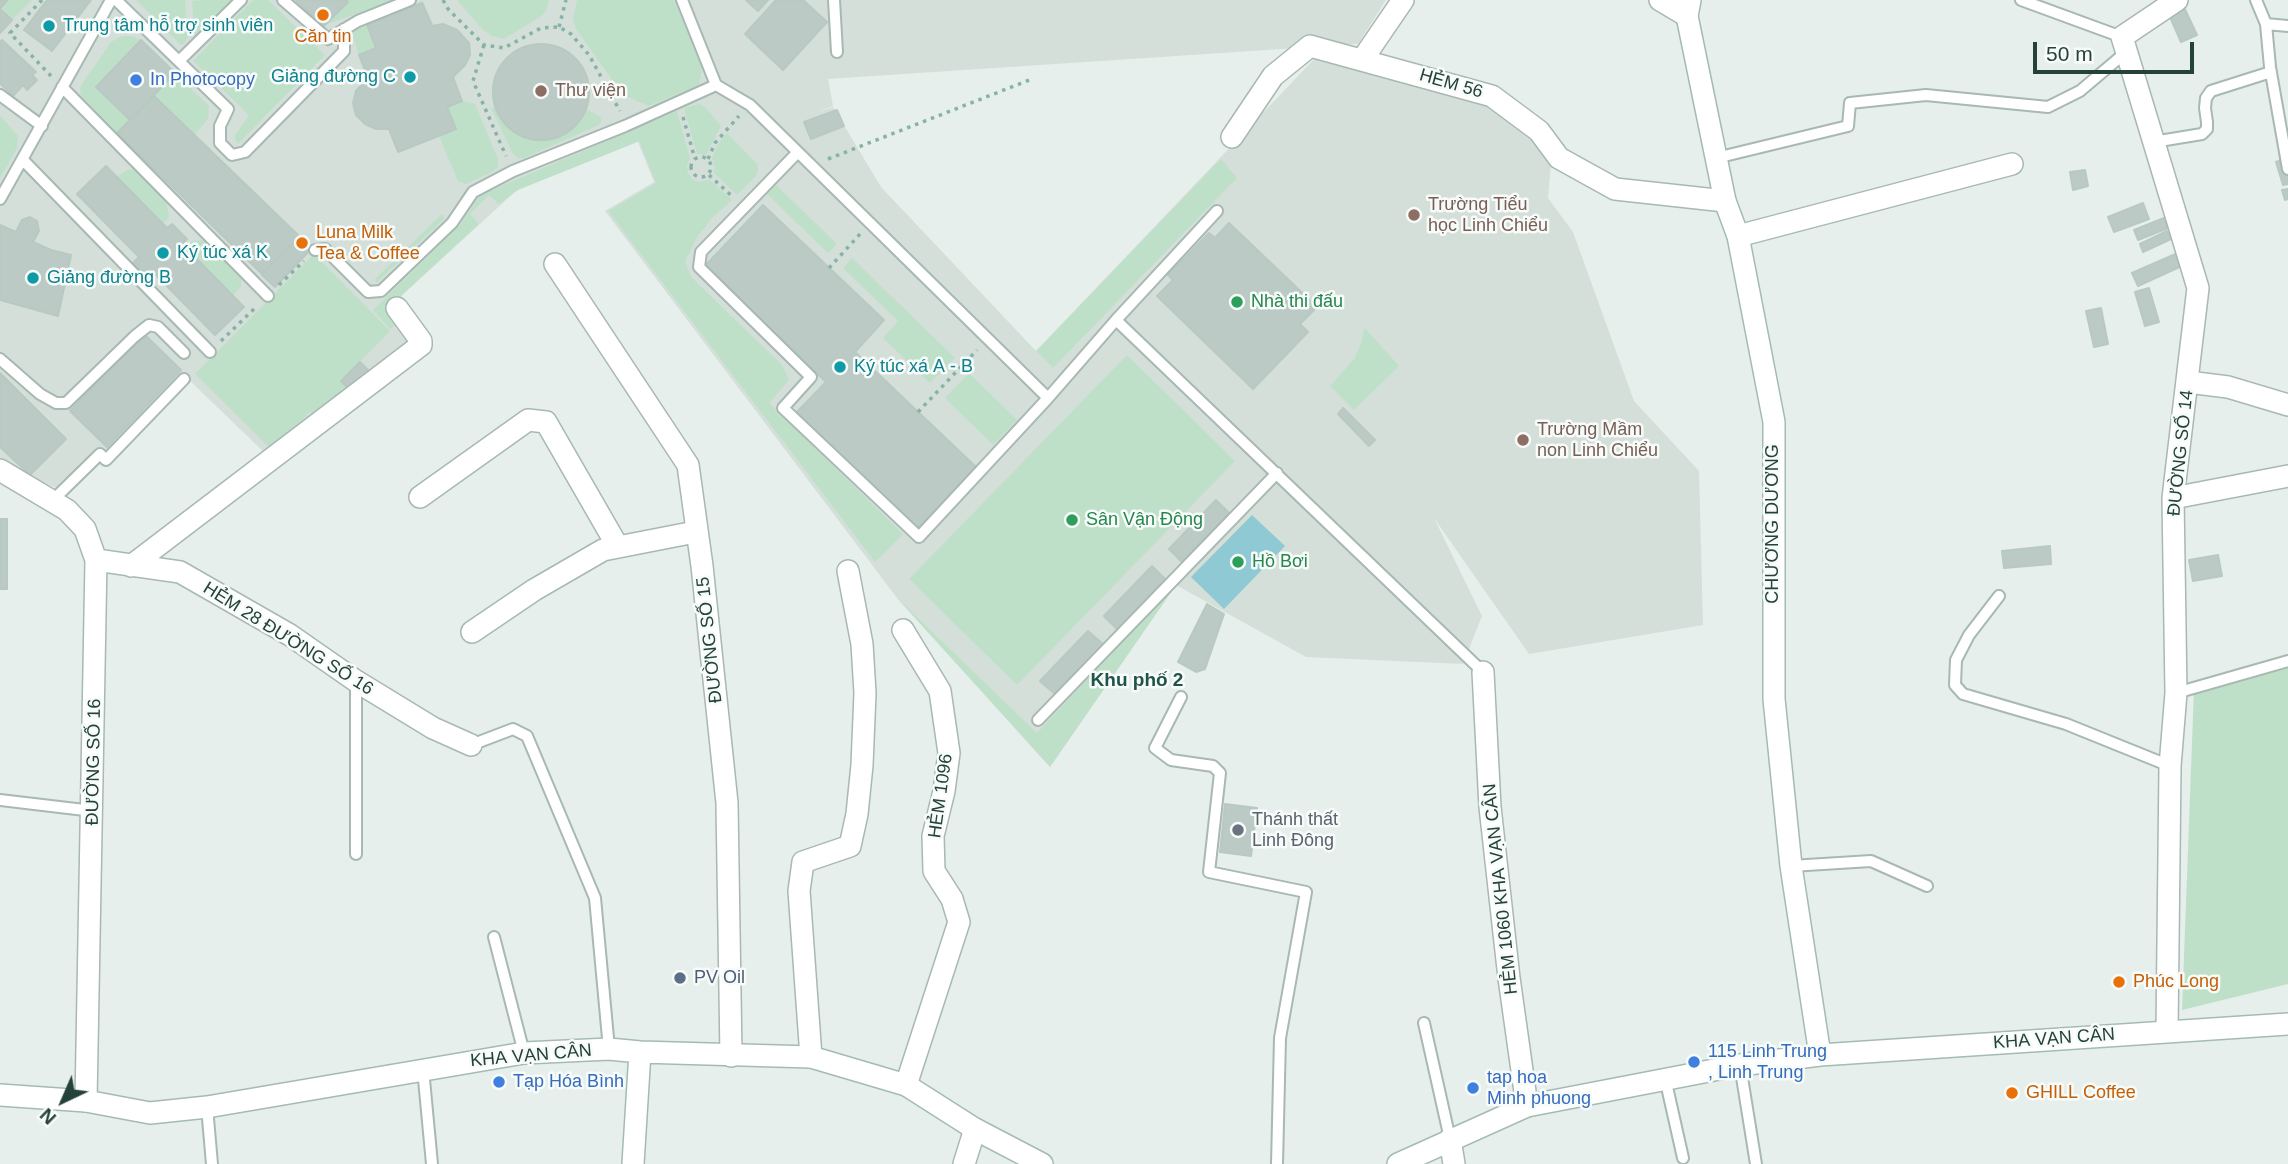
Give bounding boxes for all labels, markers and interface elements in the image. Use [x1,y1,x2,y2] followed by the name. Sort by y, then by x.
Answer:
[315,7,331,23] marker: Căn tin
[63,15,273,37] place label: Trung tâm hỗ trợ sinh viên
[41,18,57,34] marker: Trung tâm hỗ trợ sinh viên
[294,26,352,48] place label: Căn tin
[2036,28,2197,72] scale bar
[2046,42,2093,65] text: 50 m
[1417,65,1485,103] street label: HẺM 56
[271,66,396,88] place label: Giảng đường C
[150,69,255,91] place label: In Photocopy
[402,69,418,85] marker: Giảng đường C
[128,72,144,88] marker: In Photocopy
[555,80,626,102] place label: Thư viện
[533,83,549,99] marker: Thư viện
[1428,194,1548,236] place label: Trường Tiểu học Linh Chiểu
[1406,207,1422,223] marker: Trường Tiểu học Linh Chiểu
[316,222,420,264] place label: Luna Milk Tea & Coffee
[294,235,310,251] marker: Luna Milk Tea & Coffee
[177,242,268,264] place label: Ký túc xá K
[155,245,171,261] marker: Ký túc xá K
[47,267,171,289] place label: Giảng đường B
[25,270,41,286] marker: Giảng đường B
[1251,291,1343,313] place label: Nhà thi đấu
[1229,294,1245,310] marker: Nhà thi đấu
[854,356,973,378] place label: Ký túc xá A - B
[832,359,848,375] marker: Ký túc xá A - B
[2164,389,2198,517] street label: ĐƯỜNG SỐ 14
[1537,419,1658,462] place label: Trường Mầm non Linh Chiểu
[1515,432,1531,448] marker: Trường Mầm non Linh Chiểu
[1762,444,1784,604] street label: CHƯƠNG DƯƠNG
[1086,509,1203,531] place label: Sân Vận Động
[1064,512,1080,528] marker: Sân Vận Động
[1252,551,1308,573] place label: Hồ Bơi
[1230,554,1246,570] marker: Hồ Bơi
[693,576,727,704] street label: ĐƯỜNG SỐ 15
[199,578,377,700] street label: HẺM 28 ĐƯỜNG SỐ 16
[1091,670,1183,692] district label: Khu phố 2
[82,698,106,826] street label: ĐƯỜNG SỐ 16
[924,752,958,840] street label: HẺM 1096
[1479,782,1523,996] street label: HẺM 1060 KHA VẠN CÂN
[1252,809,1338,852] place label: Thánh thất Linh Đông
[1230,822,1246,838] marker: Thánh thất Linh Đông
[694,967,745,989] place label: PV Oil
[672,970,688,986] marker: PV Oil
[2133,971,2219,993] place label: Phúc Long
[2111,974,2127,990] marker: Phúc Long
[1992,1024,2116,1054] street label: KHA VẠN CÂN
[469,1040,593,1072] street label: KHA VẠN CÂN
[1708,1041,1827,1084] place label: 115 Linh Trung , Linh Trung
[1686,1054,1702,1070] marker: 115 Linh Trung , Linh Trung
[28,1066,98,1136] north arrow
[1487,1067,1591,1110] place label: tap hoa Minh phuong
[513,1071,624,1093] place label: Tạp Hóa Bình
[491,1074,507,1090] marker: Tạp Hóa Bình
[1465,1080,1481,1096] marker: tap hoa Minh phuong
[2026,1082,2136,1104] place label: GHILL Coffee
[2004,1085,2020,1101] marker: GHILL Coffee
[36,1104,60,1129] text: N

